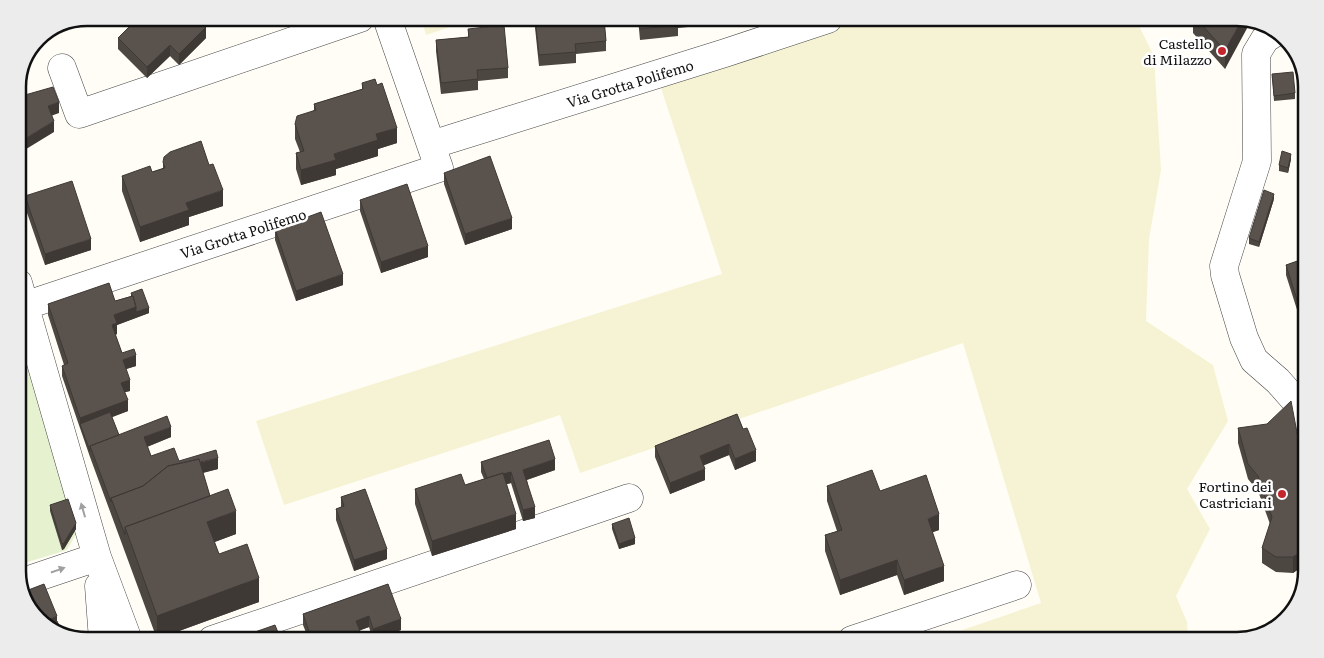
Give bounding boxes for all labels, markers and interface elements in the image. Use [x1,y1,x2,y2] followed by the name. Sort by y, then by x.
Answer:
[1143,33,1212,69] place label: Castello di Milazzo
[1216,45,1228,57] marker: Castello di Milazzo
[564,54,696,112] street label: Via Grotta Polifemo
[177,203,309,263] street label: Via Grotta Polifemo
[1198,476,1272,512] place label: Fortino dei Castriciani
[1276,488,1288,500] marker: Fortino dei Castriciani
[79,503,87,518] one-way arrow
[51,566,66,573] one-way arrow

